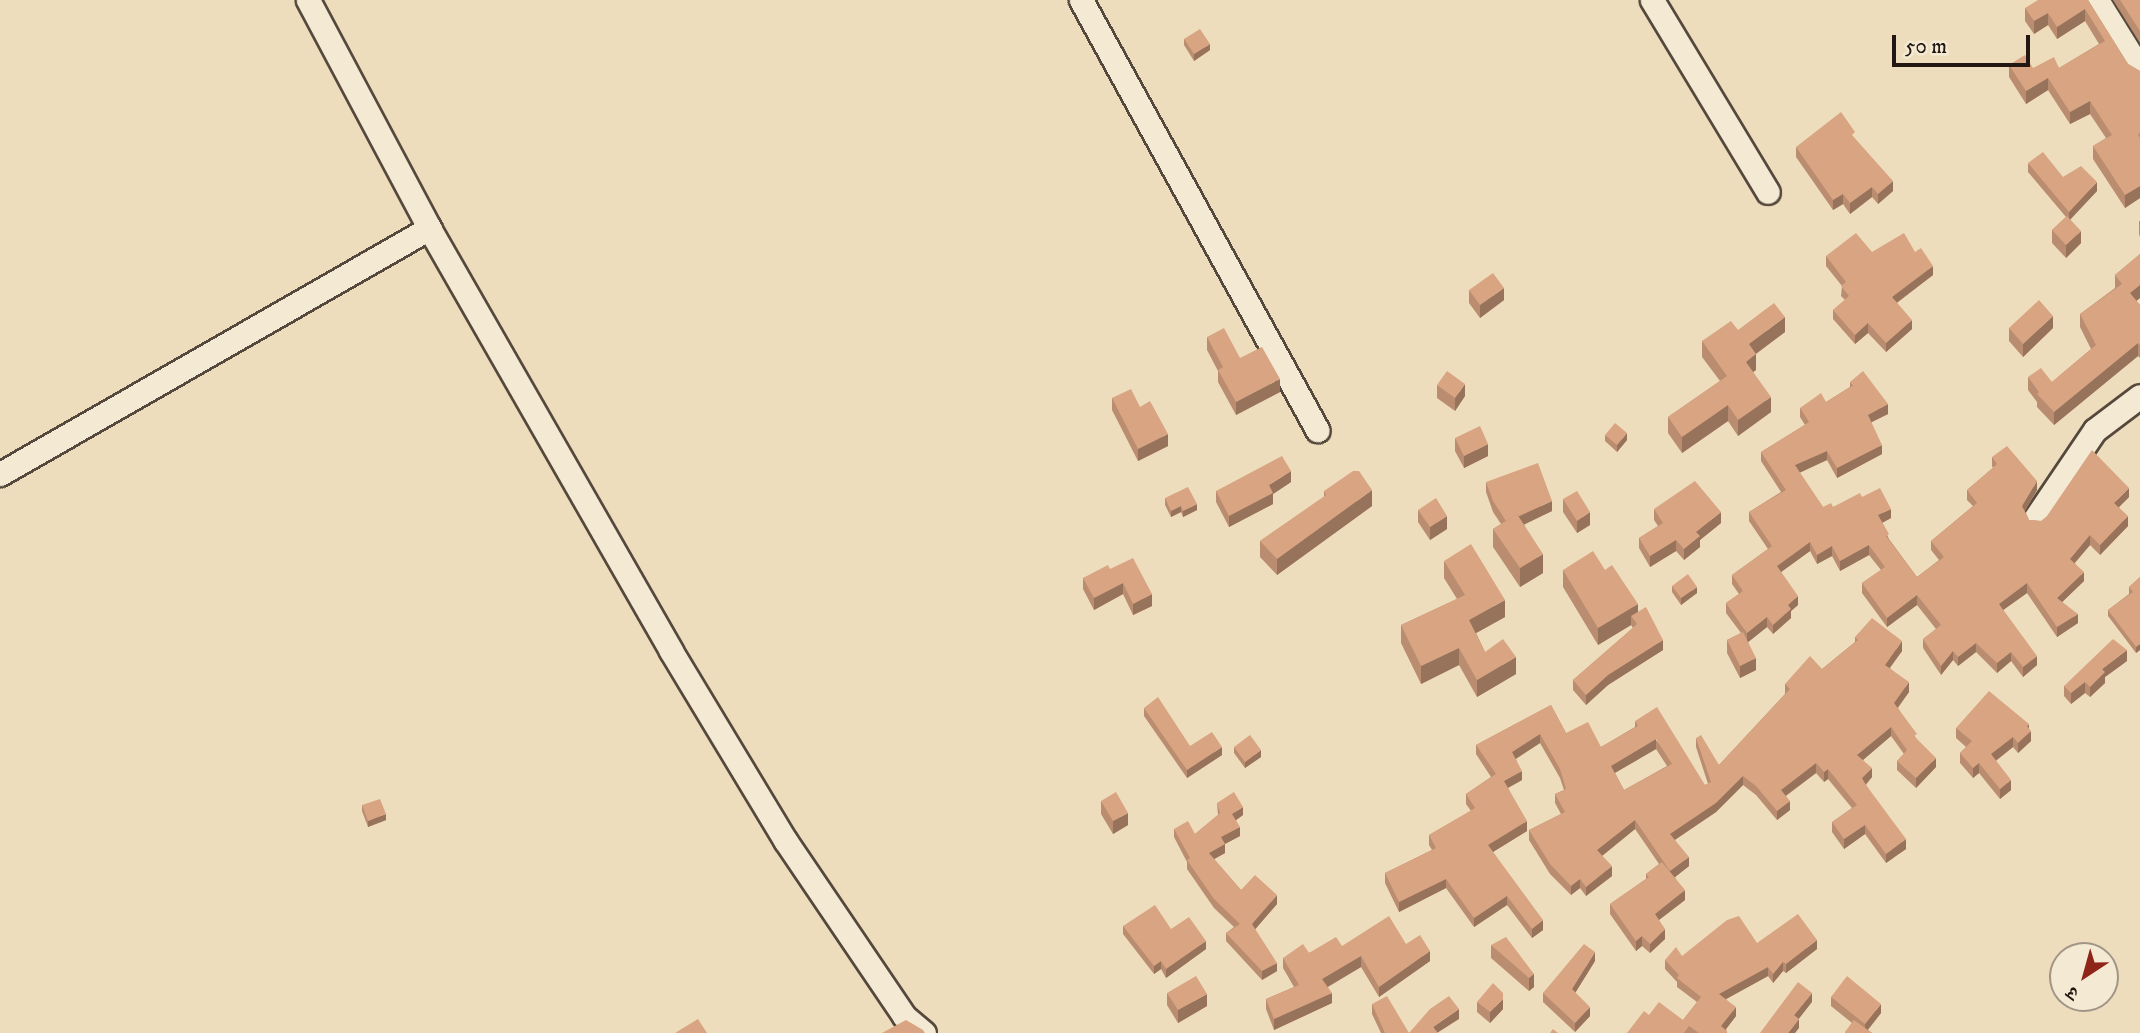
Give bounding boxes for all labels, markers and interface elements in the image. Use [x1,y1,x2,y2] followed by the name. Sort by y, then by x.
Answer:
[1895,21,2033,65] scale bar
[1905,34,1947,60] text: 50 m
[2049,942,2119,1012] north arrow
[2062,981,2083,1005] text: उ

